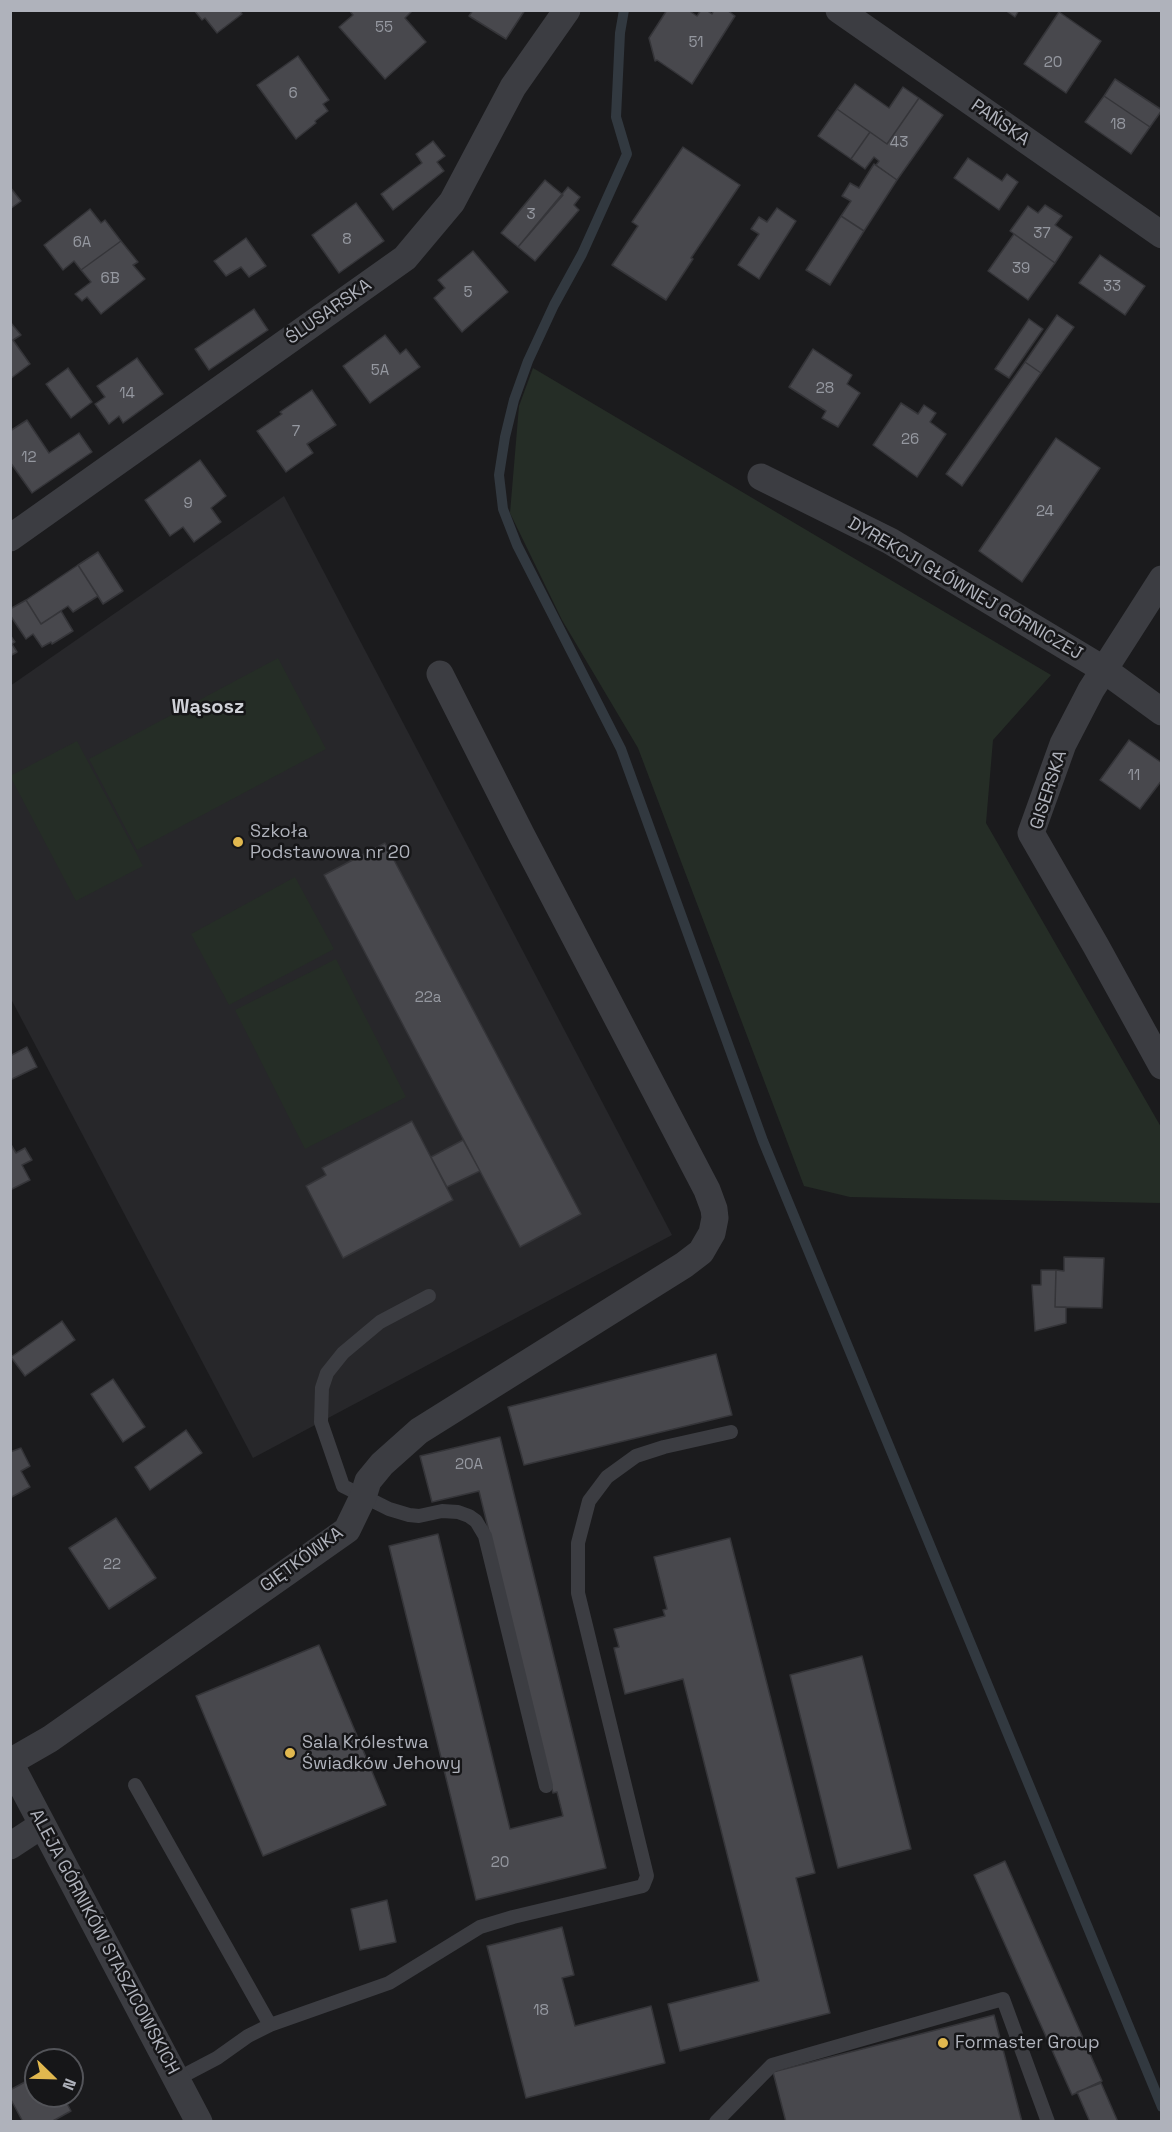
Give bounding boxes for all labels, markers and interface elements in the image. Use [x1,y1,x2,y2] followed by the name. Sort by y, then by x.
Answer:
[375,19,393,37] house number: 55
[688,34,704,52] house number: 51
[1044,54,1062,72] house number: 20
[288,85,298,103] house number: 6
[967,95,1033,151] street label: PAŃSKA
[1110,116,1126,134] house number: 18
[890,134,908,152] house number: 43
[526,206,536,224] house number: 3
[1033,225,1051,243] house number: 37
[342,231,352,249] house number: 8
[73,234,91,252] house number: 6A
[1012,260,1030,278] house number: 39
[100,270,120,288] house number: 6B
[282,275,376,349] street label: ŚLUSARSKA
[1103,278,1121,296] house number: 33
[464,284,472,302] house number: 5
[371,362,389,380] house number: 5A
[816,380,834,398] house number: 28
[119,385,135,403] house number: 14
[292,423,300,441] house number: 7
[901,431,919,449] house number: 26
[21,449,37,467] house number: 12
[183,495,193,513] house number: 9
[1036,503,1054,521] house number: 24
[844,513,1086,665] street label: DYREKCJI GŁÓWNEJ GÓRNICZEJ
[172,696,244,720] district label: Wąsosz
[1026,748,1072,832] street label: GISERSKA
[1128,767,1140,785] house number: 11
[250,821,410,864] place label: Szkoła Podstawowa nr 20
[231,835,245,849] marker: Szkoła Podstawowa nr 20
[415,989,441,1007] house number: 22a
[455,1456,483,1474] house number: 20A
[256,1523,348,1597] street label: GIĘTKÓWKA
[103,1556,121,1574] house number: 22
[302,1732,461,1774] place label: Sala Królestwa Świadków Jehowy
[283,1746,297,1760] marker: Sala Królestwa Świadków Jehowy
[25,1806,183,2078] street label: ALEJA GÓRNIKÓW STASZICOWSKICH
[491,1854,509,1872] house number: 20
[533,2002,549,2020] house number: 18
[955,2032,1100,2054] place label: Formaster Group
[936,2036,950,2050] marker: Formaster Group
[24,2048,84,2108] north arrow
[57,2075,81,2093] text: N

